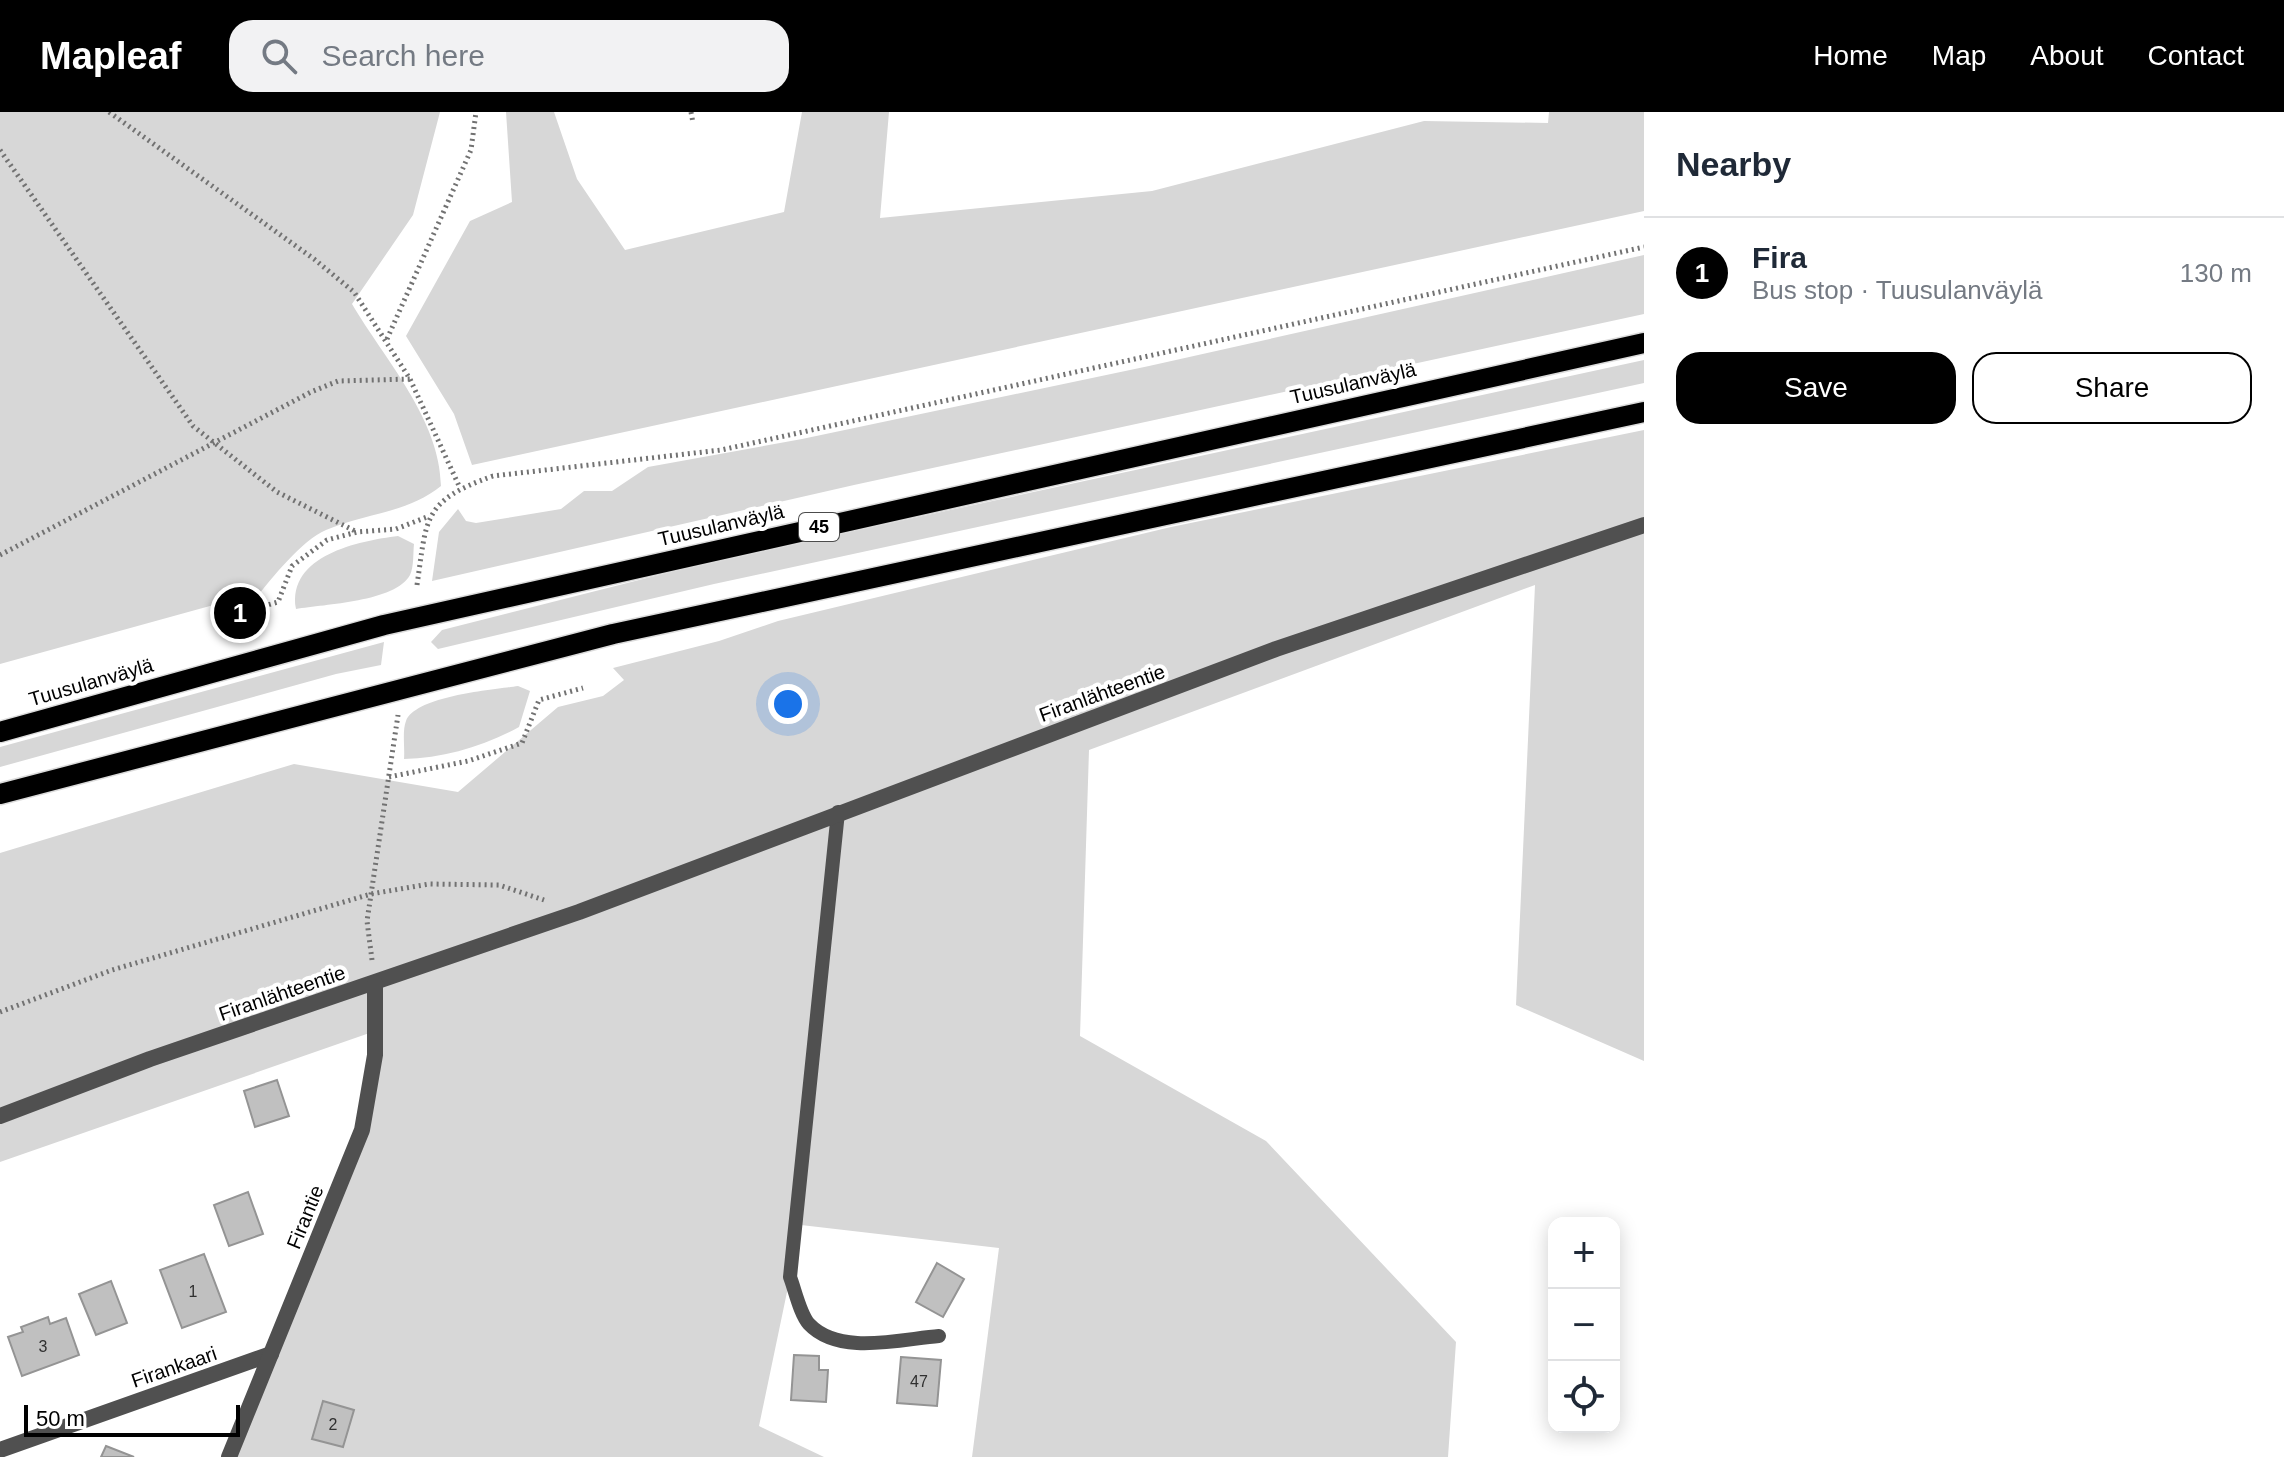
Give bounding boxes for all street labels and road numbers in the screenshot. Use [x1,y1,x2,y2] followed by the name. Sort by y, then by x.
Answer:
[1288,358,1419,408] street label: Tuusulanväylä
[656,500,787,550] street label: Tuusulanväylä
[799,513,839,541] road number: 45
[26,654,156,710] street label: Tuusulanväylä
[1036,660,1168,726] street label: Firanlähteentie
[216,961,348,1025] street label: Firanlähteentie
[282,1182,328,1252] street label: Firantie
[128,1342,220,1392] street label: Firankaari

